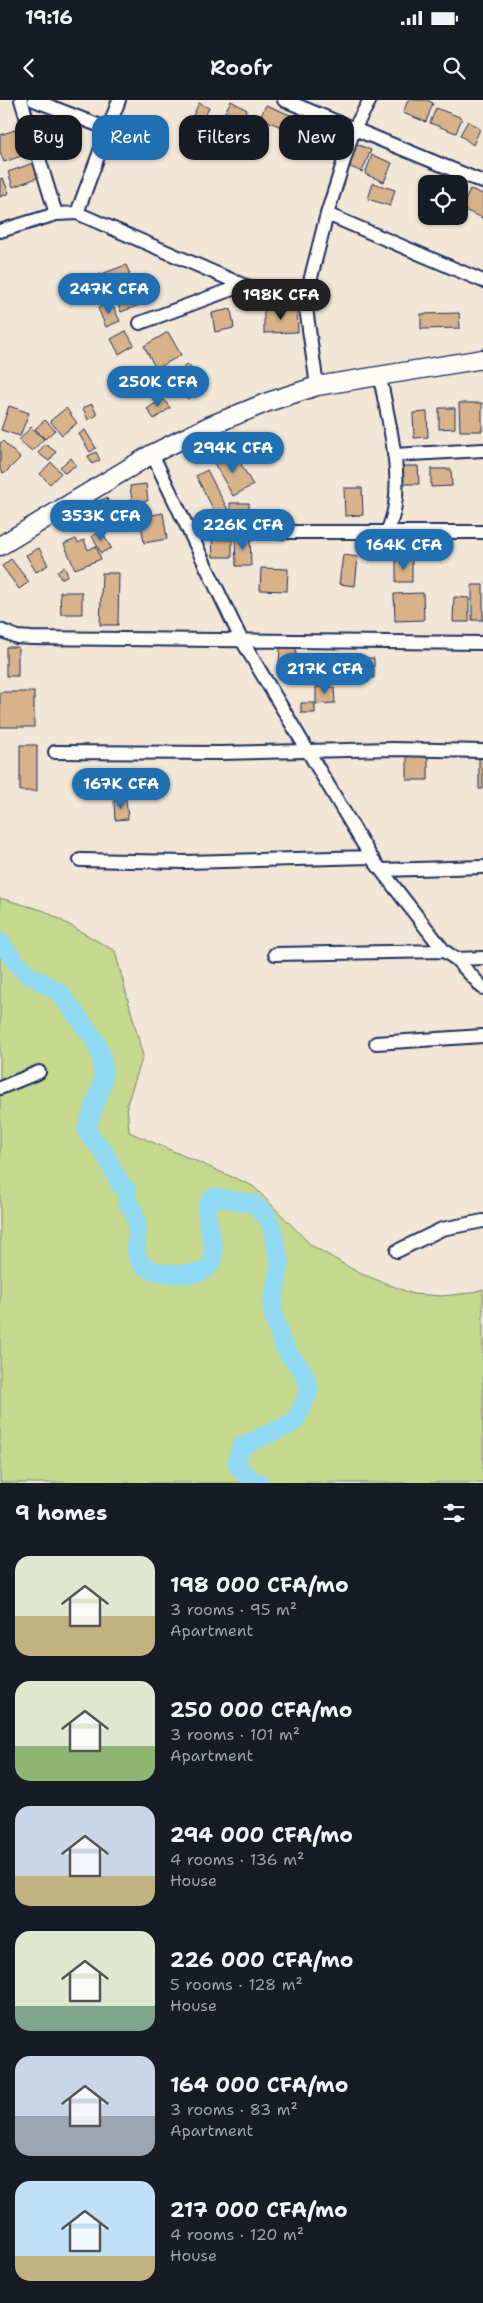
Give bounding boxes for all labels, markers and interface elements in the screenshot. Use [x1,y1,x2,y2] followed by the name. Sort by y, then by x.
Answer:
[25,5,73,30] text: 19:16
[210,53,273,82] text: Roofr
[15,54,43,82] icon: back
[440,54,468,82] icon: search
[15,115,82,160] chip: Buy
[92,115,169,160] chip: Rent
[179,115,269,160] chip: Filters
[279,115,354,160] chip: New
[418,175,468,225] map controls
[418,175,468,225] button: locate
[57,272,161,315] pin: 247K CFA
[69,278,149,299] text: 247K CFA
[229,278,333,321] pin: 198K CFA
[243,284,319,305] text: 198K CFA
[106,366,210,408] pin: 250K CFA
[118,371,198,392] text: 250K CFA
[181,432,285,474] pin: 294K CFA
[193,437,273,458] text: 294K CFA
[49,500,153,542] pin: 353K CFA
[61,505,141,526] text: 353K CFA
[191,508,295,551] pin: 226K CFA
[203,514,283,535] text: 226K CFA
[352,528,456,571] pin: 164K CFA
[366,534,442,555] text: 164K CFA
[273,652,377,695] pin: 217K CFA
[287,658,363,679] text: 217K CFA
[69,768,173,810] pin: 167K CFA
[83,773,159,794] text: 167K CFA
[15,1499,107,1527] text: 9 homes
[440,1499,468,1527] icon: filters
[170,1571,349,1599] text: 198 000 CFA/mo
[55,1576,115,1636] icon: home
[170,1599,297,1620] text: 3 rooms · 95 m²
[170,1620,253,1641] text: Apartment
[170,1696,352,1724] text: 250 000 CFA/mo
[55,1701,115,1761] icon: home
[170,1724,300,1745] text: 3 rooms · 101 m²
[170,1745,253,1766] text: Apartment
[170,1821,353,1849] text: 294 000 CFA/mo
[55,1826,115,1886] icon: home
[170,1849,304,1870] text: 4 rooms · 136 m²
[170,1870,217,1891] text: House
[170,1946,353,1974] text: 226 000 CFA/mo
[55,1951,115,2011] icon: home
[170,1974,303,1995] text: 5 rooms · 128 m²
[170,1995,217,2016] text: House
[170,2071,348,2099] text: 164 000 CFA/mo
[55,2076,115,2136] icon: home
[170,2099,298,2120] text: 3 rooms · 83 m²
[170,2120,253,2141] text: Apartment
[170,2196,348,2224] text: 217 000 CFA/mo
[55,2201,115,2261] icon: home
[170,2224,304,2245] text: 4 rooms · 120 m²
[170,2245,217,2266] text: House

